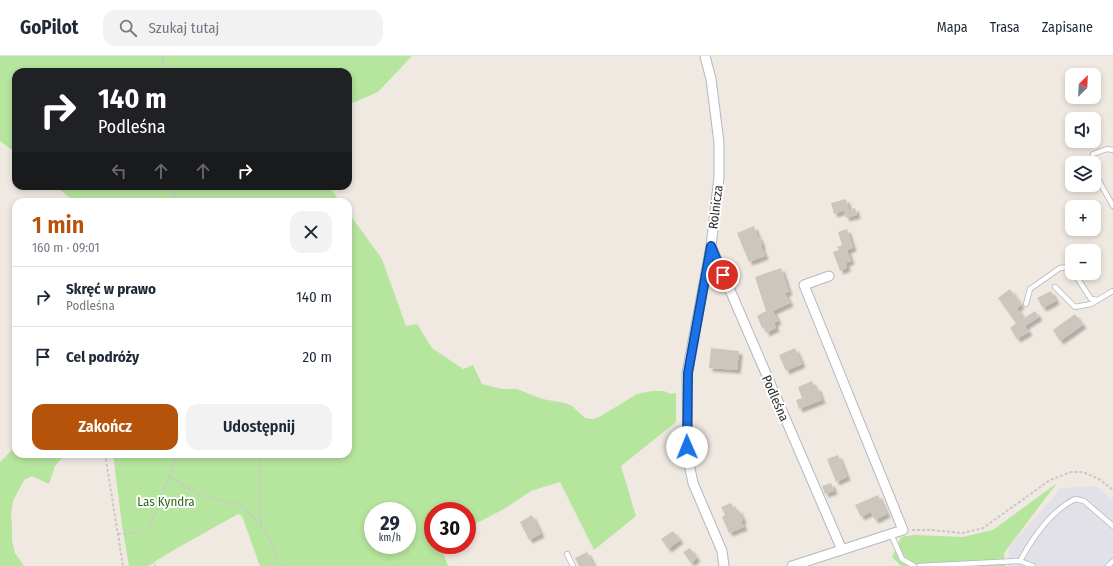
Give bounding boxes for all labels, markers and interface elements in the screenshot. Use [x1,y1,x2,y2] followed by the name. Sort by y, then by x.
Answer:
[103,10,383,46] search box
[20,16,79,39] text: GoPilot
[117,17,139,39] icon: search
[149,19,219,37] text: Szukaj tutaj
[937,19,968,36] text: Mapa
[990,19,1020,36] text: Trasa
[1042,19,1093,36] text: Zapisane
[1065,68,1101,104] north arrow
[1065,68,1101,280] map controls
[98,82,167,115] text: 140 m
[32,84,84,136] icon: right
[1065,112,1101,148] button: sound
[98,116,166,138] text: Podleśna
[1065,156,1101,192] button: layers
[108,160,130,182] icon: left
[150,160,172,182] icon: ahead
[192,160,214,182] icon: ahead
[234,160,256,182] icon: right
[705,184,726,230] street label: Rolnicza
[1065,200,1101,236] button: +
[32,211,84,239] text: 1 min
[290,211,332,253] button: close
[32,240,99,255] text: 160 m · 09:01
[1065,244,1101,280] button: −
[706,258,740,292] pin
[712,264,734,286] icon: arrive
[66,280,156,298] text: Skręć w prawo
[32,286,54,308] icon: right
[296,288,332,306] text: 140 m
[66,298,115,313] text: Podleśna
[32,346,54,368] icon: arrive
[66,348,139,366] text: Cel podróży
[303,348,332,366] text: 20 m
[759,373,792,424] street label: Podleśna
[32,404,178,450] button: Zakończ
[186,404,332,450] button: Udostępnij
[666,426,708,468] position arrow
[137,494,195,509] park label: Las Kyndra
[424,502,476,554] speed limit sign: 30
[380,511,400,535] text: 29
[379,532,401,544] text: km/h

